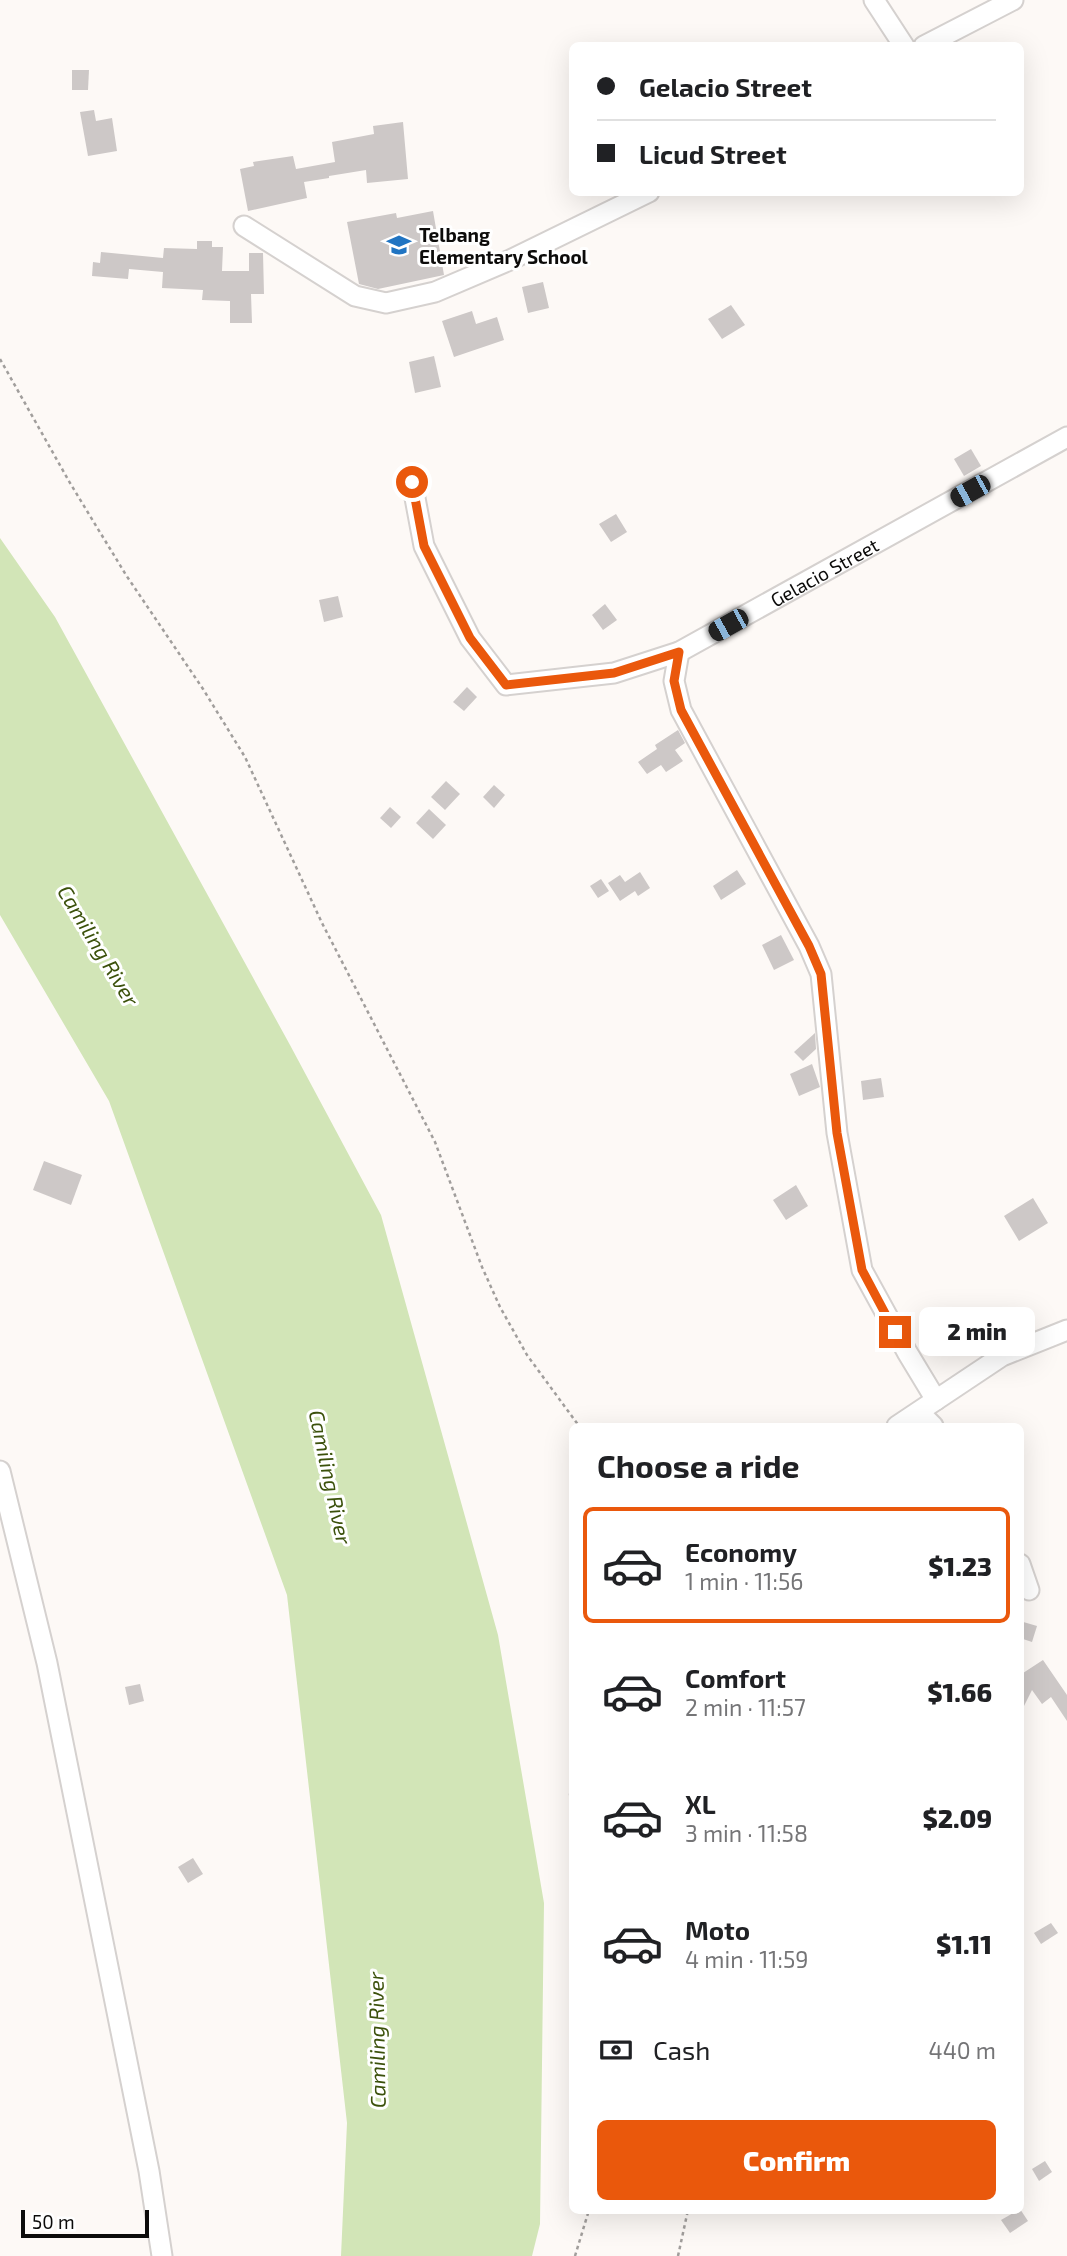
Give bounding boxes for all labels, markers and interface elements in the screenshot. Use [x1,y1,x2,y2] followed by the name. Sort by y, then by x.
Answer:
[639,71,812,102] text: Gelacio Street
[639,138,787,169] text: Licud Street
[419,223,589,269] place label: Telbang Elementary School
[385,231,413,259] school or university icon: Telbang Elementary School
[396,466,428,498] route start
[947,472,994,510] car
[766,532,882,611] street label: Gelacio Street
[705,606,752,644] car
[53,880,145,1010] water label: Camiling River
[920,1308,1035,1356] callout: 2 min
[879,1316,911,1348] route end
[947,1317,1007,1345] text: 2 min
[305,1408,358,1547] water label: Camiling River
[597,1446,800,1484] text: Choose a ride
[601,1534,664,1597] icon: car
[685,1536,797,1567] text: Economy
[928,1550,992,1581] text: $1.23
[685,1567,803,1595] text: 1 min · 11:56
[601,1660,664,1723] icon: car
[685,1662,786,1693] text: Comfort
[927,1676,992,1707] text: $1.66
[685,1693,806,1721] text: 2 min · 11:57
[601,1786,664,1849] icon: car
[685,1788,716,1819] text: XL
[922,1802,992,1833] text: $2.09
[685,1819,808,1847] text: 3 min · 11:58
[601,1912,664,1975] icon: car
[685,1914,750,1945] text: Moto
[936,1928,992,1959] text: $1.11
[685,1945,808,1973] text: 4 min · 11:59
[362,1971,390,2108] water label: Camiling River
[597,2031,635,2069] icon: cash
[653,2034,710,2065] text: Cash
[929,2036,996,2064] text: 440 m
[597,2120,996,2200] button: Confirm
[21,2207,149,2239] scale bar
[32,2210,75,2233] text: 50 m

